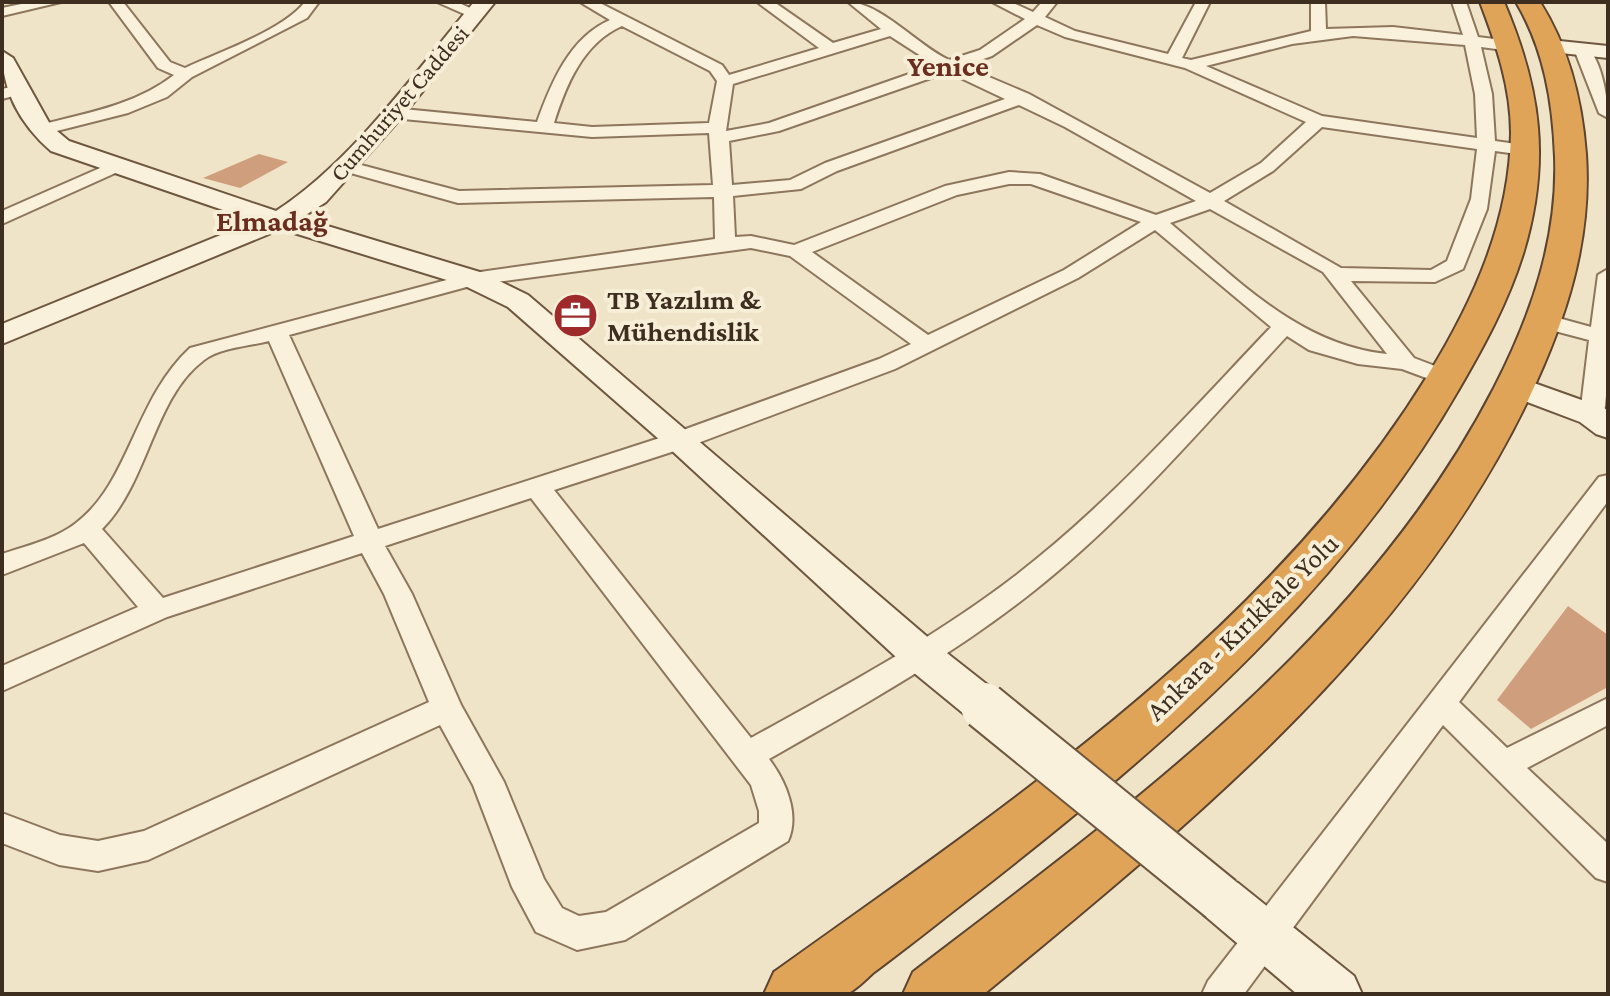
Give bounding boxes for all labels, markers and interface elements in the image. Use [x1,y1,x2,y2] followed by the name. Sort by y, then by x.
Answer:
[324,20,474,186] street label: Cumhuriyet Caddesi
[907,49,989,82] district label: Yenice
[216,204,328,237] district label: Elmadağ
[607,284,762,347] place label: TB Yazılım & Mühendislik
[552,291,600,339] office icon: TB Yazılım & Mühendislik
[1140,527,1344,727] street label: Ankara - Kırıkkale Yolu

